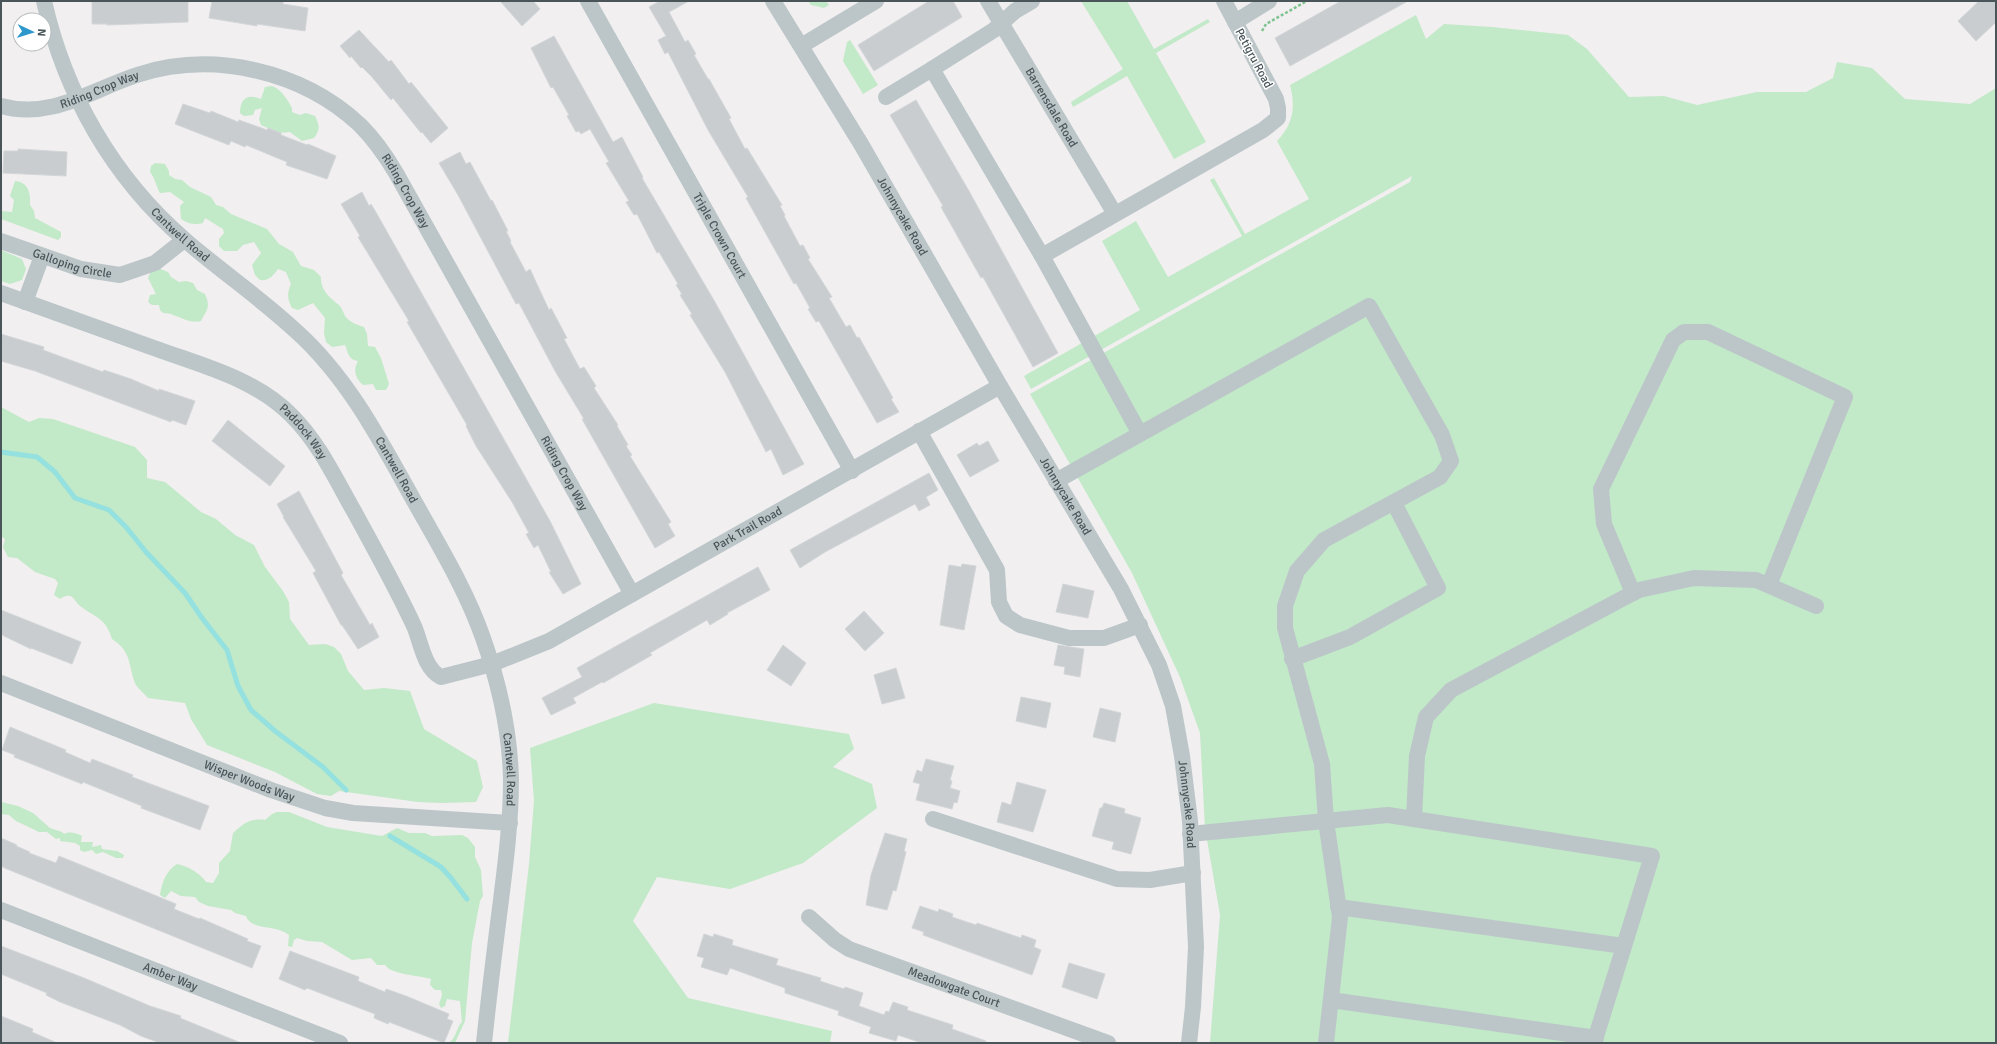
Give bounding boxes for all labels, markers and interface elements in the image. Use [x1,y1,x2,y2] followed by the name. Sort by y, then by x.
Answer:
[12,12,52,52] north arrow
[1232,26,1276,91] street label: Petigru Road
[35,28,48,37] text: N
[1022,65,1081,150] street label: Barrensdale Road
[58,68,141,112] street label: Riding Crop Way
[378,151,433,231] street label: Riding Crop Way
[873,174,930,258] street label: Johnnycake Road
[689,190,749,281] street label: Triple Crown Court
[147,205,212,265] street label: Cantwell Road
[31,246,113,282] street label: Galloping Circle
[276,401,330,462] street label: Paddock Way
[537,433,591,514] street label: Riding Crop Way
[371,434,421,506] street label: Cantwell Road
[1036,454,1094,538] street label: Johnnycake Road
[711,504,785,554] street label: Park Trail Road
[499,732,518,807] street label: Cantwell Road
[202,757,297,805] street label: Wisper Woods Way
[1175,759,1198,849] street label: Johnnycake Road
[141,959,200,995] street label: Amber Way
[906,964,1002,1011] street label: Meadowgate Court

